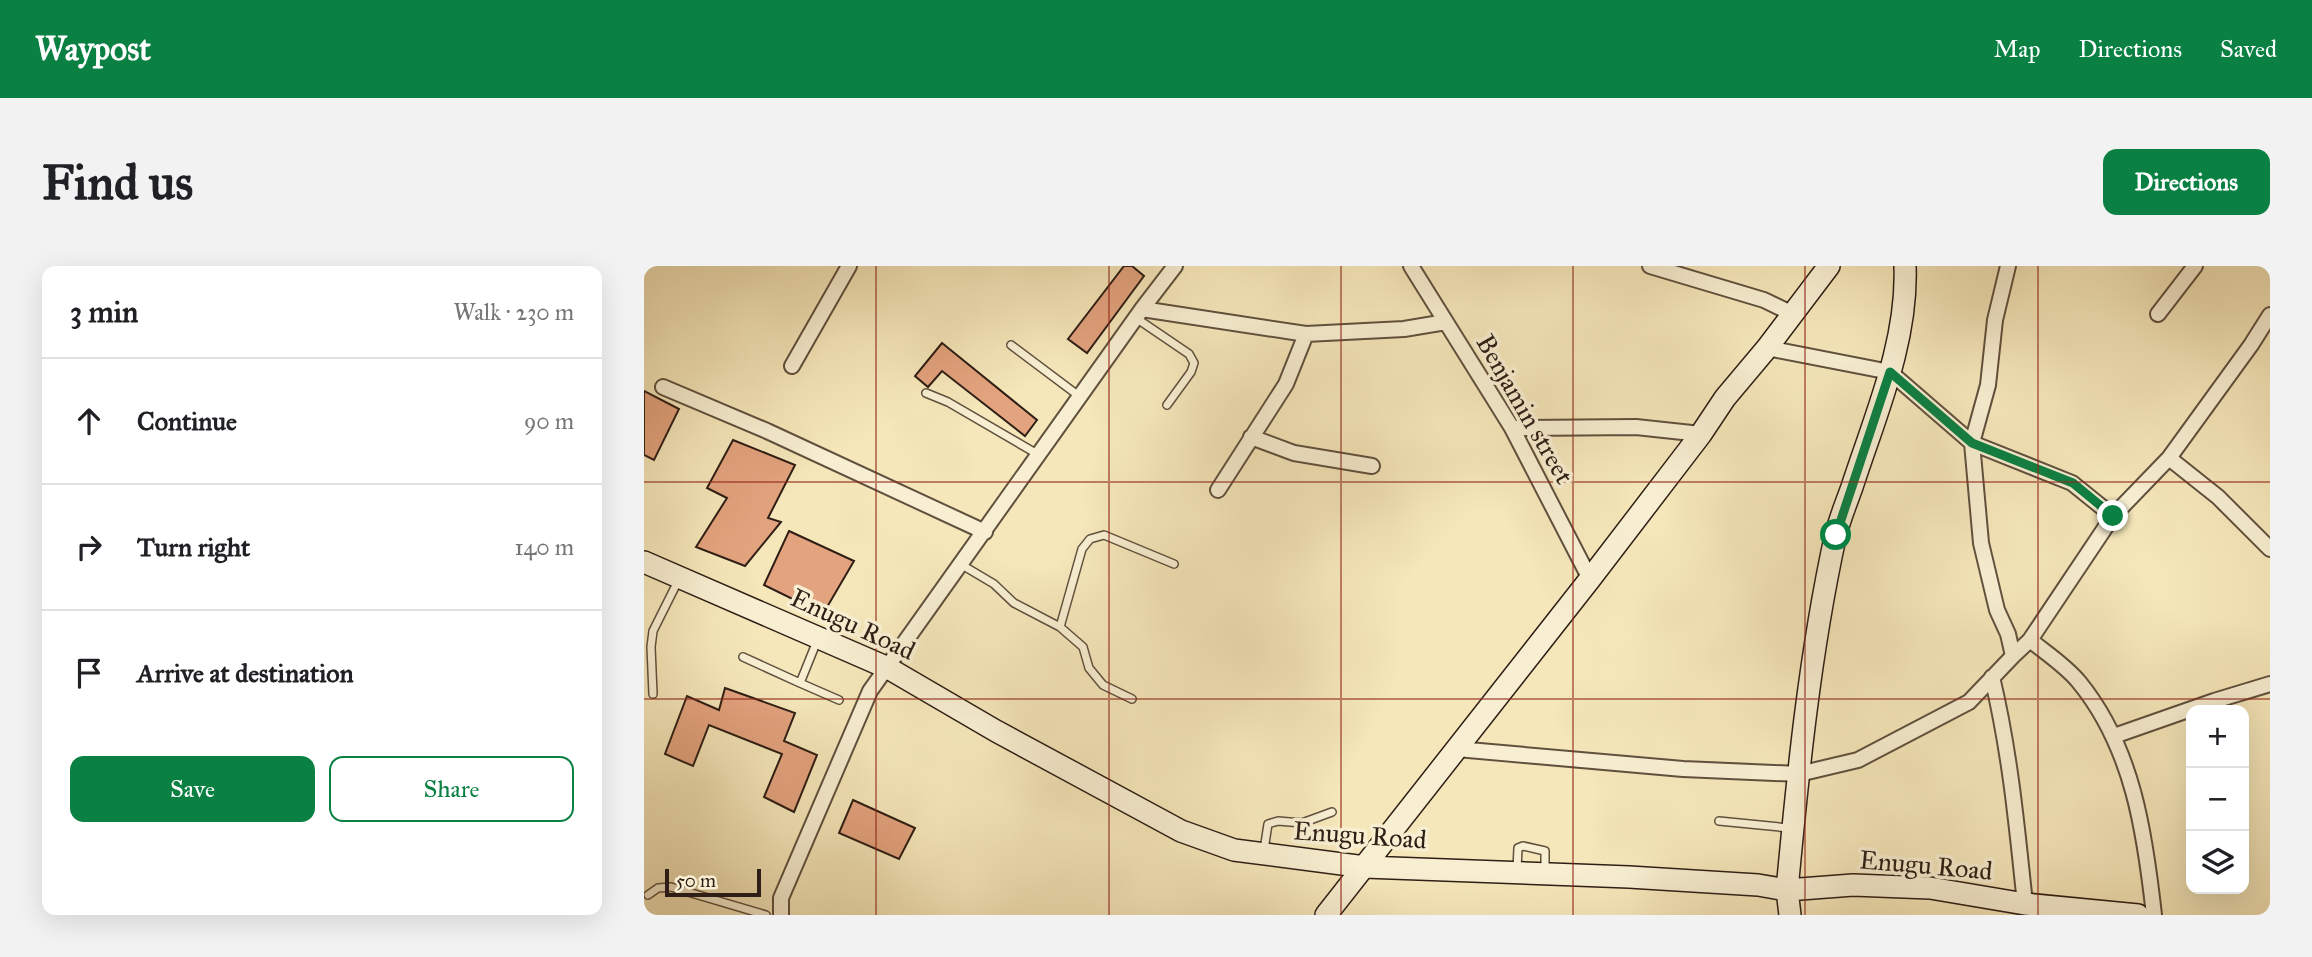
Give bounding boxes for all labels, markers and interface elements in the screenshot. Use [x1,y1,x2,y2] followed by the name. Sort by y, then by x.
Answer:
[35,29,151,69] text: Waypost
[1994,34,2041,64] text: Map
[2079,34,2182,64] text: Directions
[2220,34,2277,64] text: Saved
[2103,149,2270,215] button: Directions
[42,153,193,212] text: Find us
[70,294,138,330] text: 3 min
[454,298,574,326] text: Walk · 230 m
[1469,329,1581,489] street label: Benjamin street
[70,402,108,440] icon: ahead
[137,405,237,437] text: Continue
[524,407,574,435] text: 90 m
[2097,500,2128,531] route end
[1820,519,1851,550] route start
[70,528,108,566] icon: right
[137,531,250,563] text: Turn right
[514,533,574,561] text: 140 m
[786,581,920,667] street label: Enugu Road
[70,654,108,692] icon: arrive
[137,657,354,689] text: Arrive at destination
[2186,705,2249,894] map controls
[2186,705,2249,768] button: +
[70,756,315,822] button: Save
[329,756,574,822] button: Share
[2186,768,2249,831] button: −
[1292,814,1428,856] street label: Enugu Road
[2186,831,2249,894] button: layers
[1858,843,1994,887] street label: Enugu Road
[665,866,761,898] scale bar
[676,869,716,892] text: 50 m

